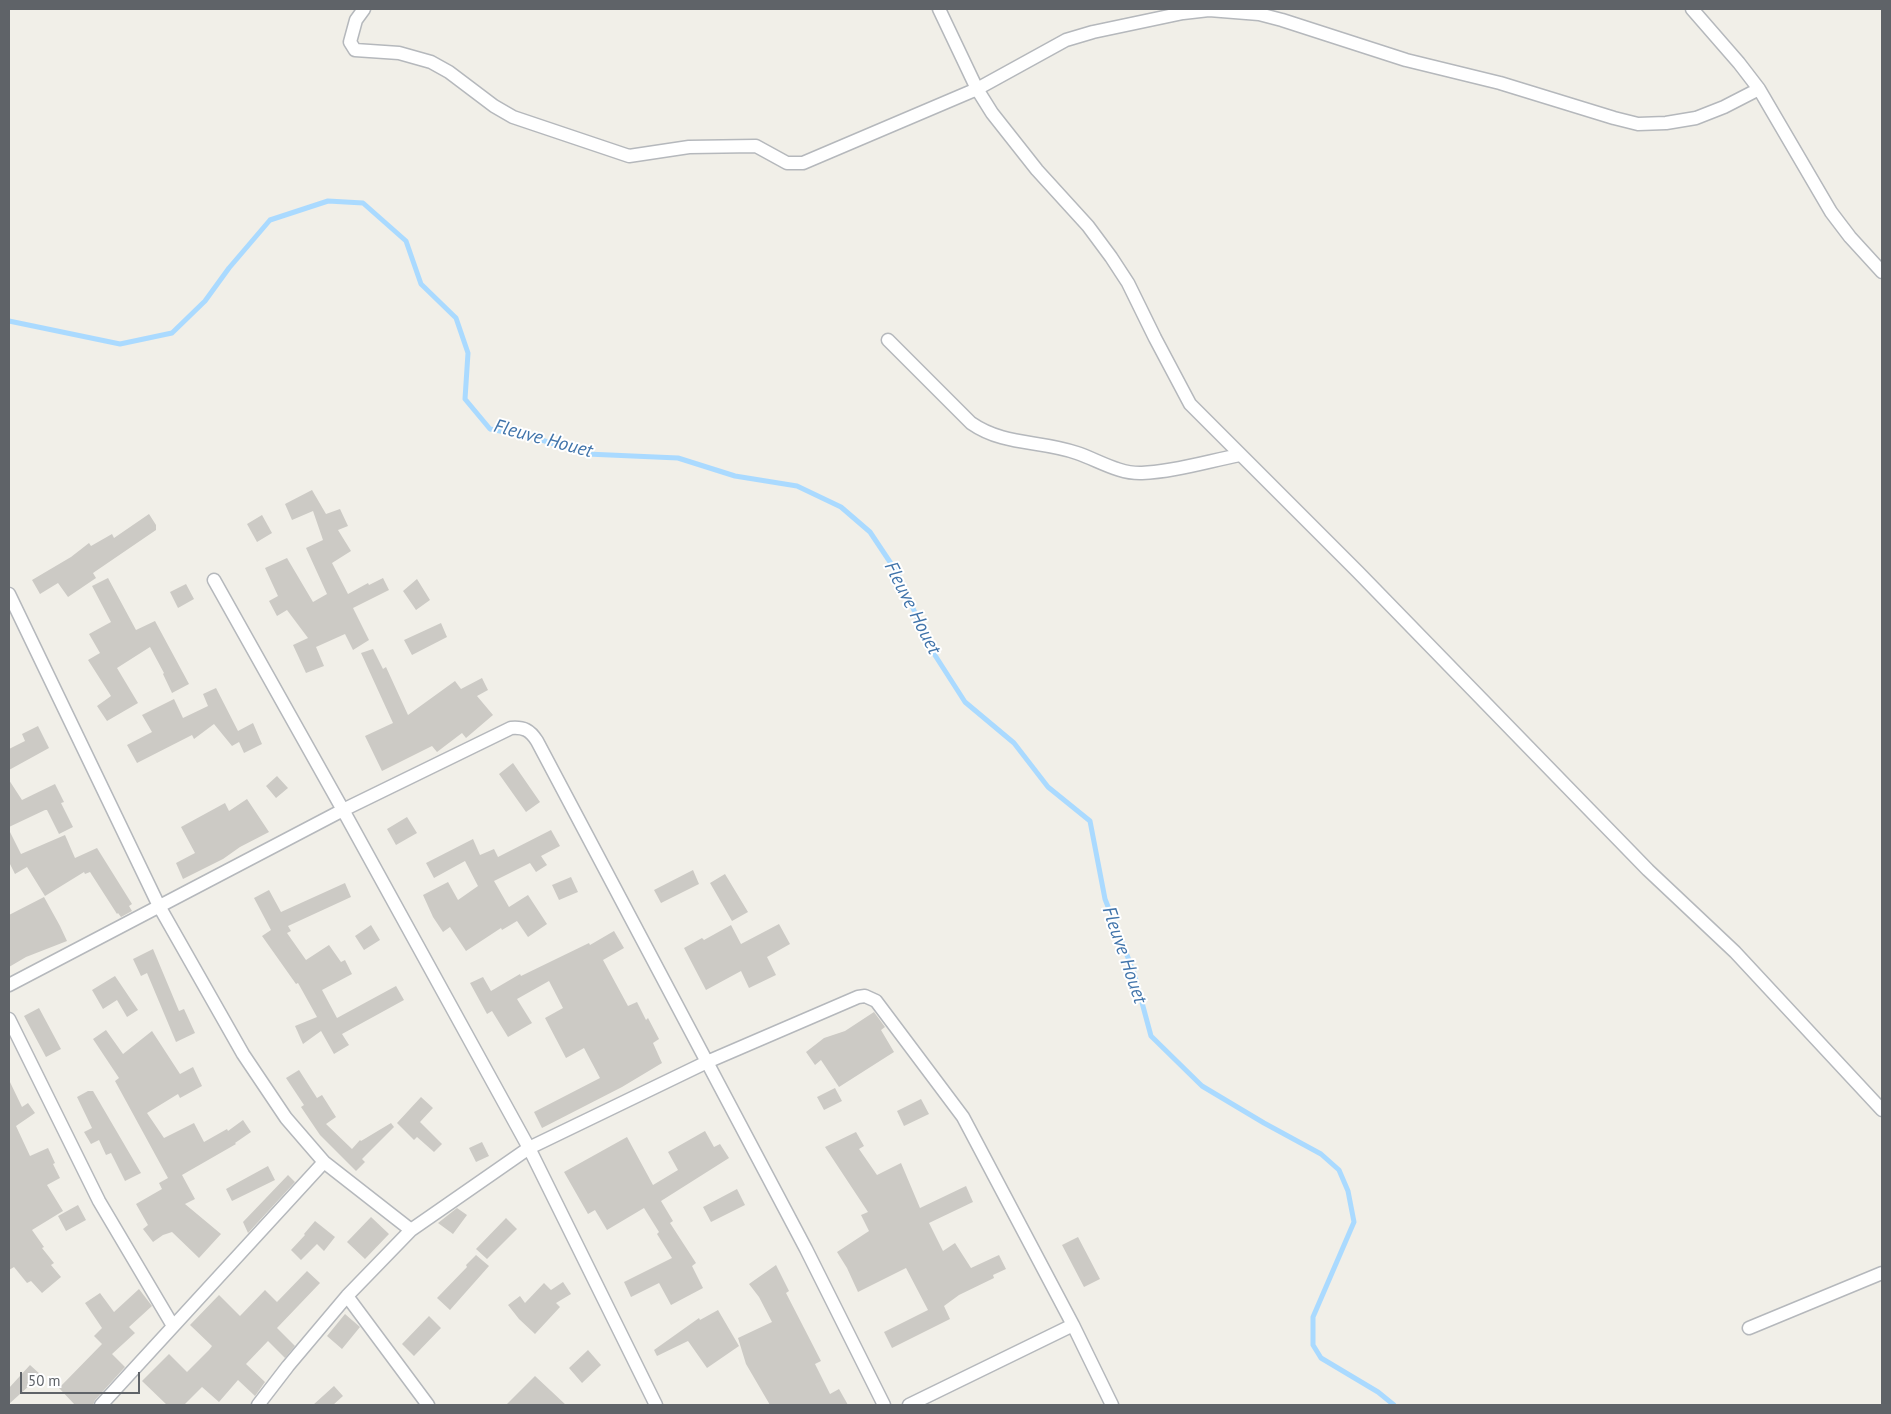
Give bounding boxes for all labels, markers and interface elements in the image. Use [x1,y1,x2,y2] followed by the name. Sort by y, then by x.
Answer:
[491,415,595,463] water label: Fleuve Houet
[879,558,945,658] water label: Fleuve Houet
[1097,903,1151,1007] water label: Fleuve Houet
[22,1362,142,1394] scale bar
[28,1371,61,1390] text: 50 m

